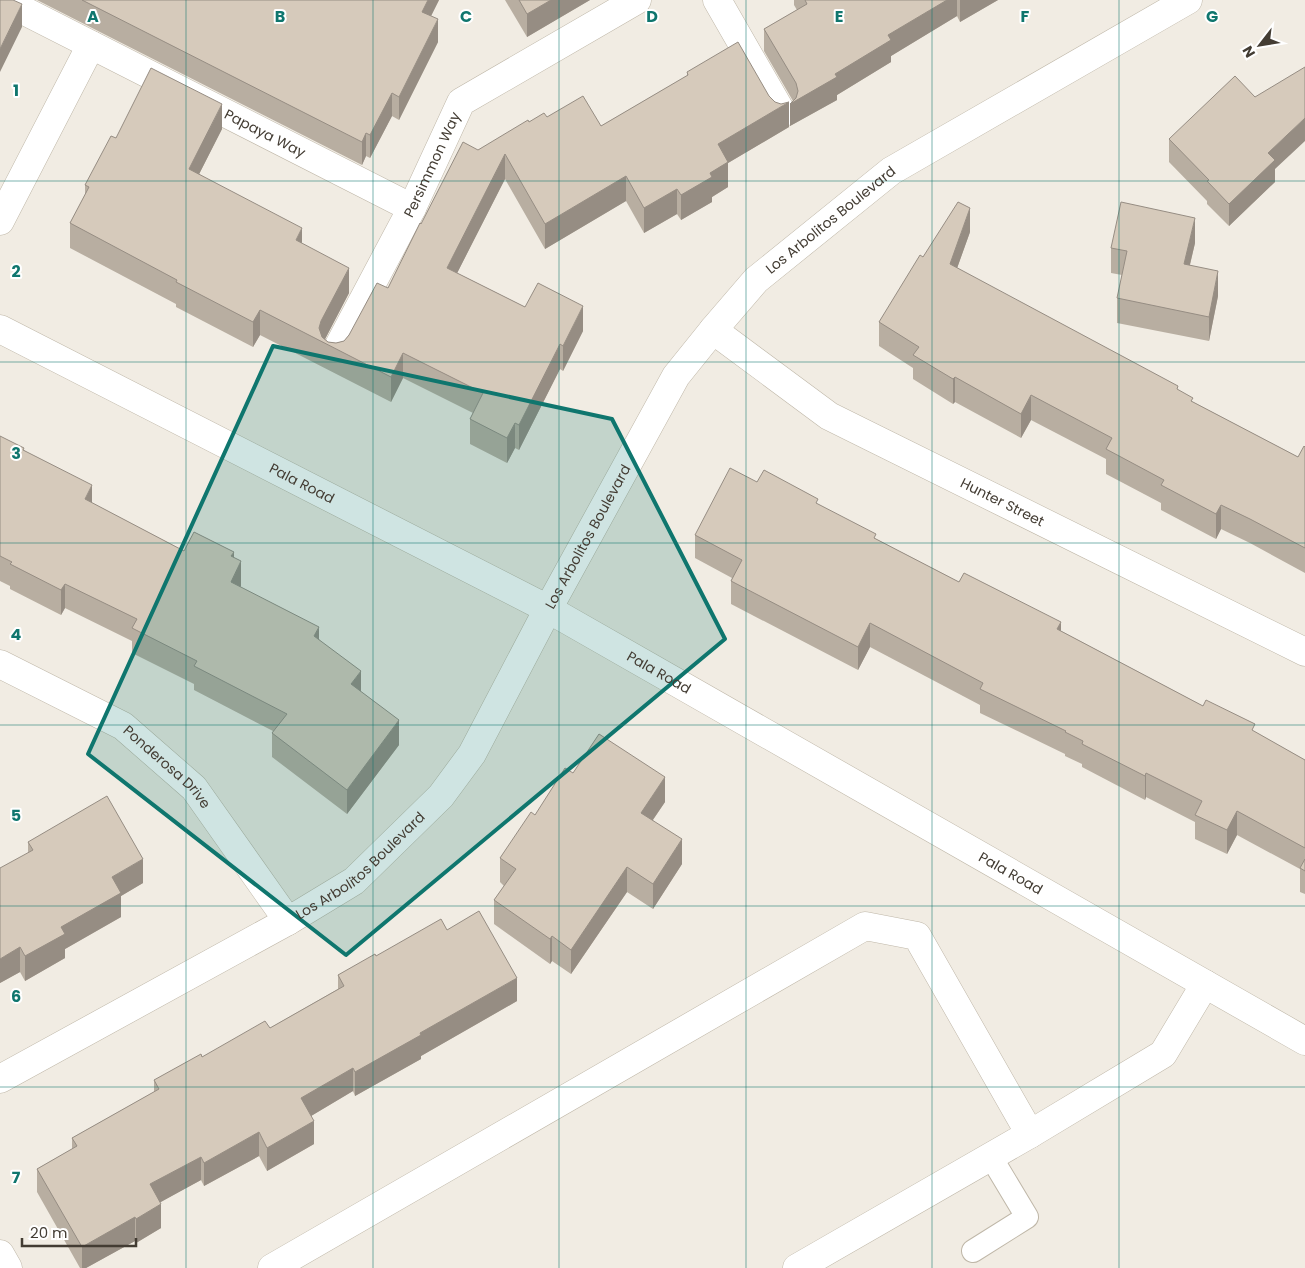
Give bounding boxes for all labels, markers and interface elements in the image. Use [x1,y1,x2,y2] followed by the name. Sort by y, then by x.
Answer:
[87,5,99,28] text: A
[275,5,285,28] text: B
[460,5,472,28] text: C
[646,5,658,28] text: D
[835,5,843,28] text: E
[1021,5,1030,28] text: F
[1206,5,1218,28] text: G
[1235,20,1285,70] north arrow
[1238,42,1260,61] text: N
[13,79,19,102] text: 1
[221,104,309,162] street label: Papaya Way
[399,108,465,221] street label: Persimmon Way
[761,161,900,278] street label: Los Arbolitos Boulevard
[11,260,21,283] text: 2
[11,442,21,465] text: 3
[266,458,338,508] street label: Pala Road
[540,461,636,612] street label: Los Arbolitos Boulevard
[957,473,1048,531] street label: Hunter Street
[11,623,22,646] text: 4
[623,646,695,699] street label: Pala Road
[119,721,216,813] street label: Ponderosa Drive
[11,804,21,827] text: 5
[292,807,429,924] street label: Los Arbolitos Boulevard
[975,847,1046,899] street label: Pala Road
[11,985,21,1008] text: 6
[12,1166,21,1189] text: 7
[22,1216,136,1248] scale bar
[30,1222,68,1243] text: 20 m

